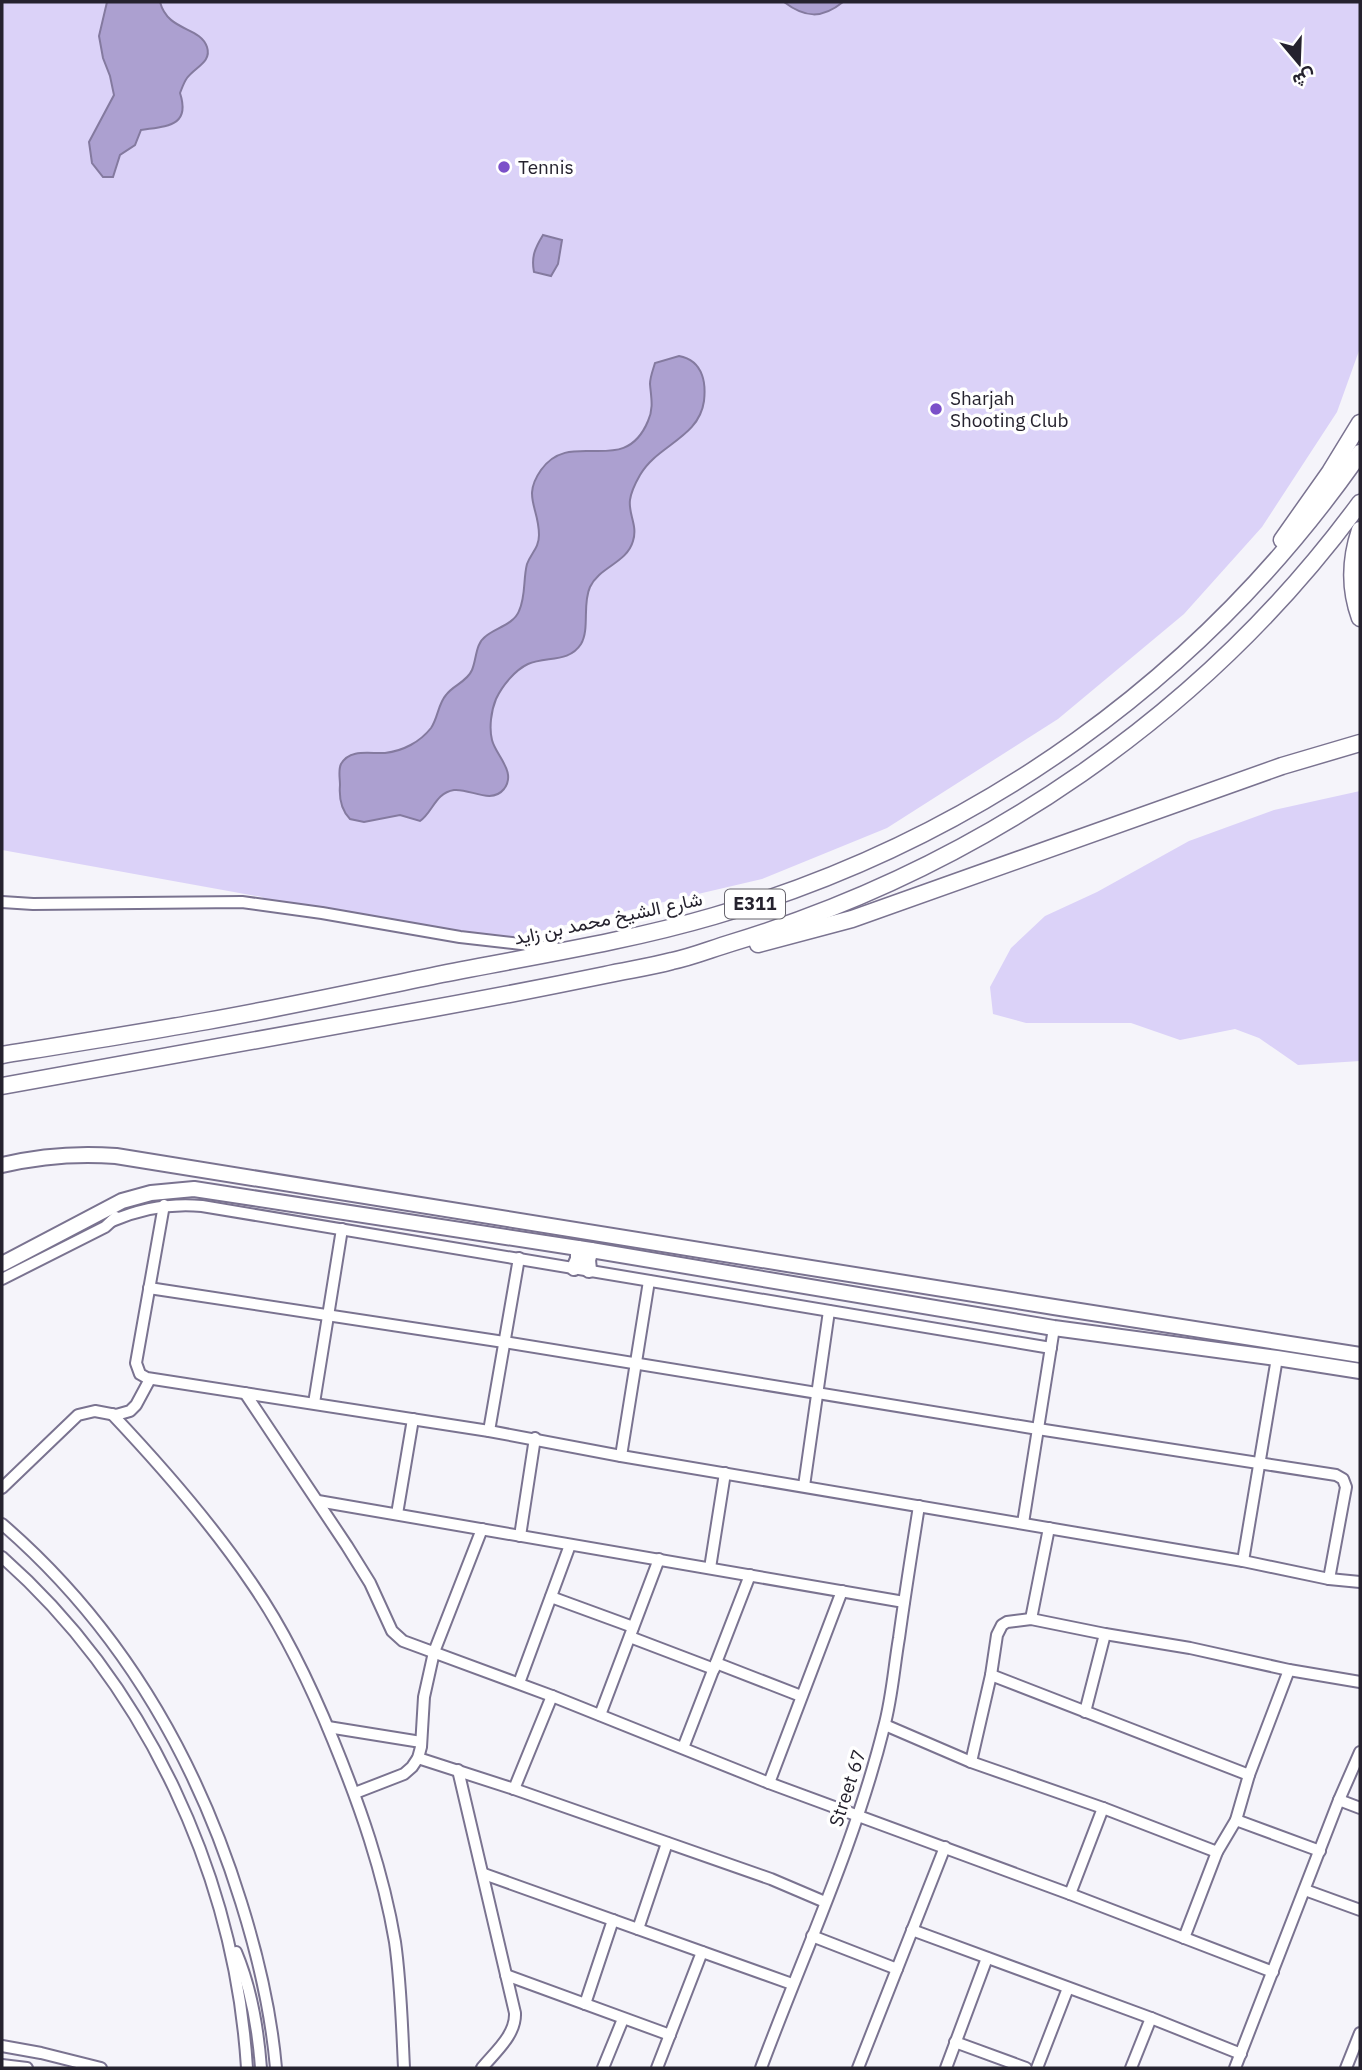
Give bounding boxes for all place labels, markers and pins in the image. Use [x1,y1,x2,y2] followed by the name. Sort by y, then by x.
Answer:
[518,155,574,179] place label: Tennis
[496,159,512,175] marker: Tennis
[950,386,1069,432] place label: Sharjah Shooting Club
[928,401,944,417] marker: Sharjah Shooting Club

